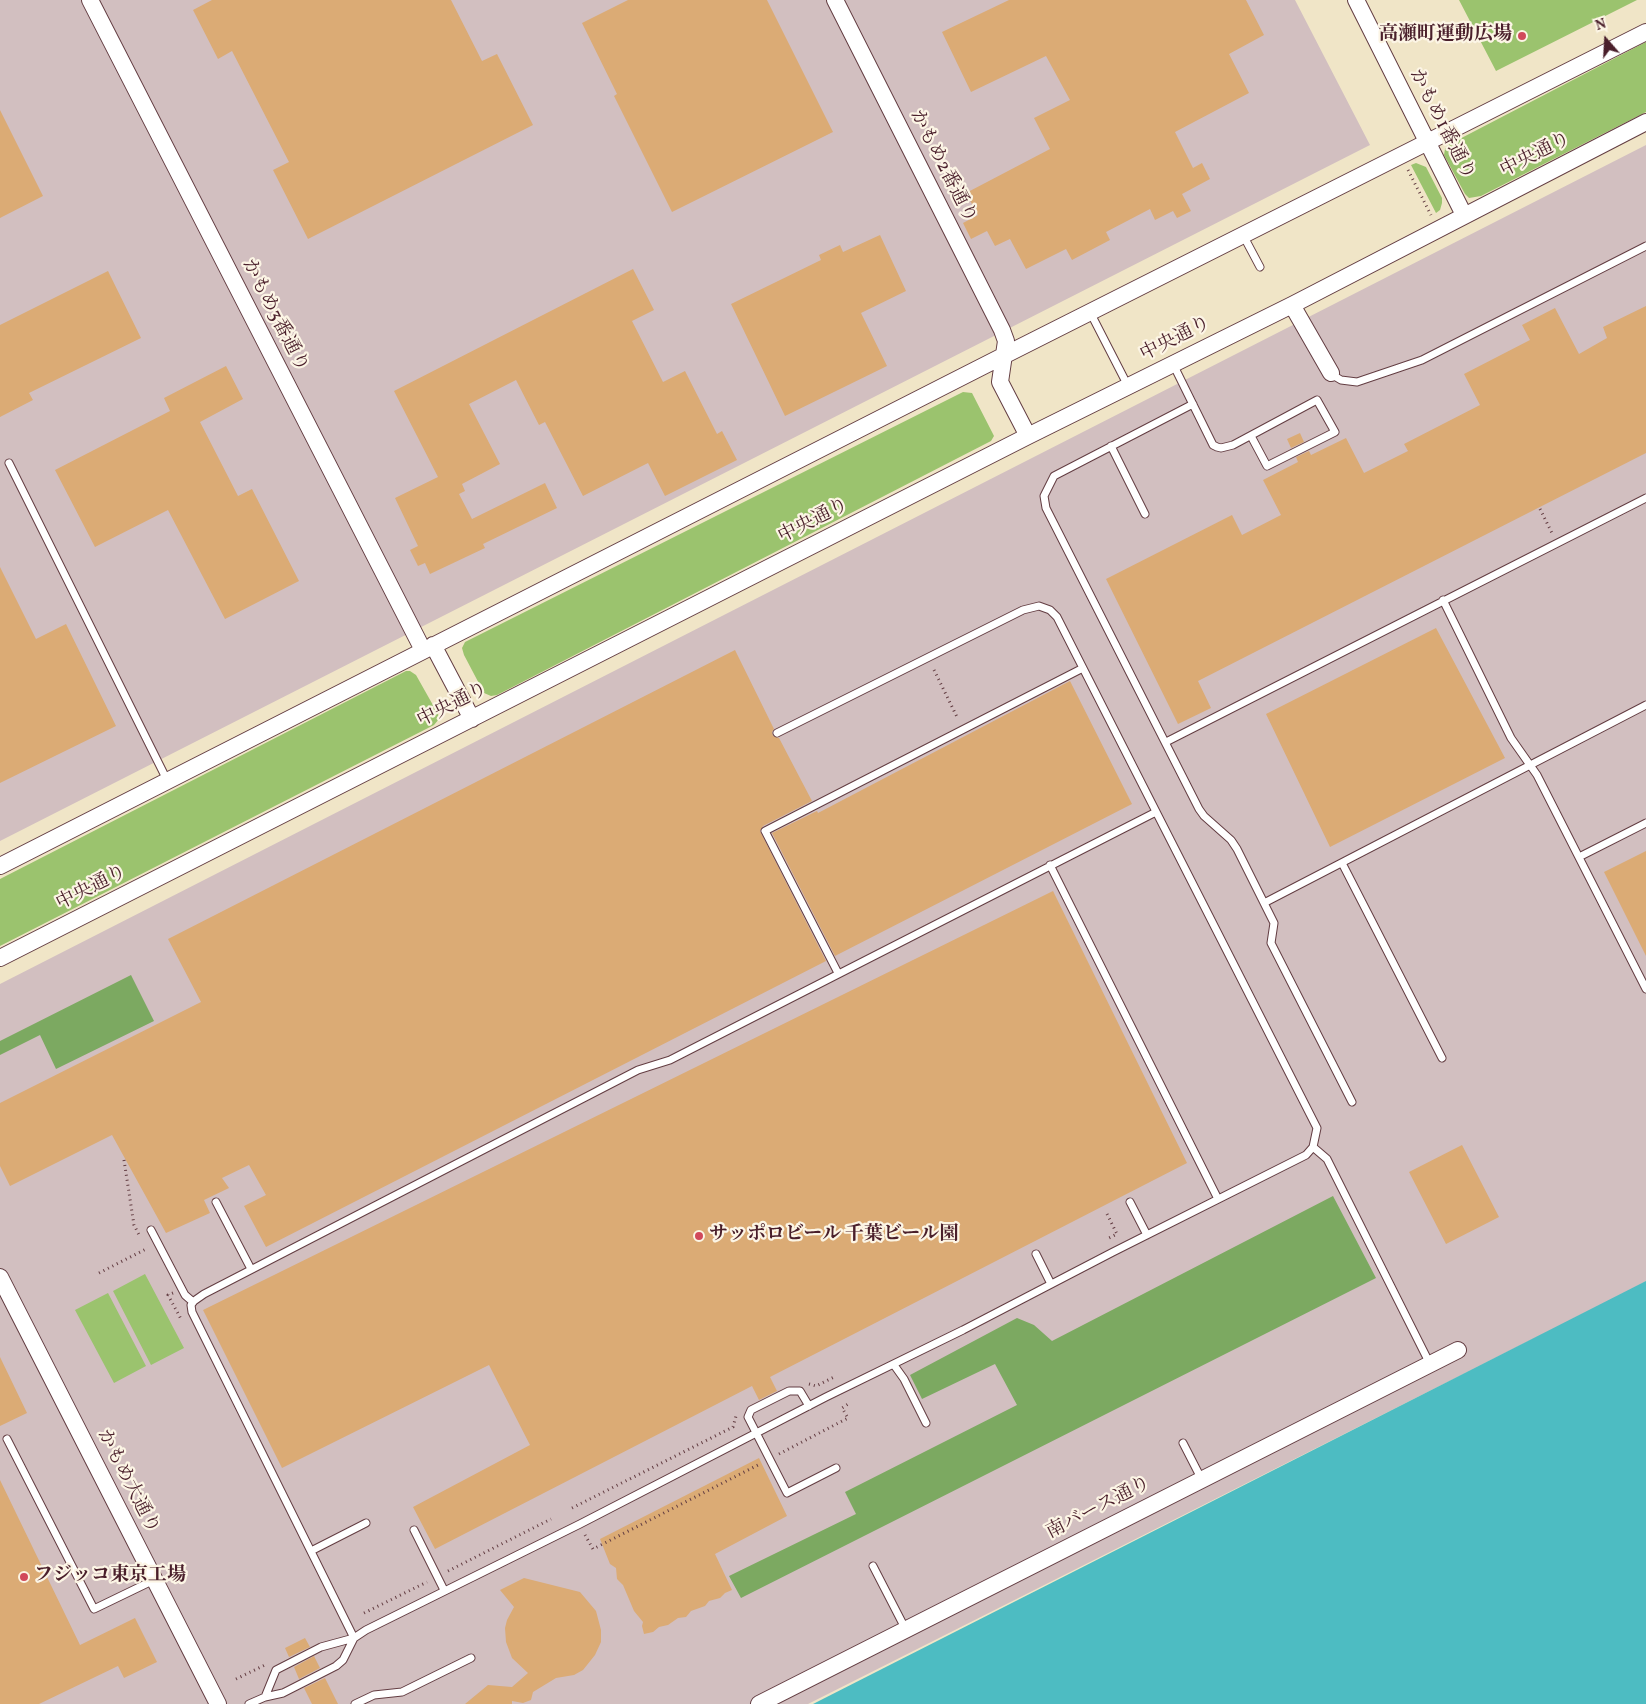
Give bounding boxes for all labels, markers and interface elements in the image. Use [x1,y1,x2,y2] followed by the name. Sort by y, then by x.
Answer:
[1581,15,1631,65] north arrow
[1593,15,1609,36] text: N
[1379,25,1512,47] place label: 高瀬町運動広場
[1516,30,1528,42] marker: 高瀬町運動広場
[1403,66,1479,184] street label: かもめ1番通り
[904,106,980,228] street label: かもめ2番通り
[1497,129,1575,183] street label: 中央通り
[236,256,312,376] street label: かもめ3番通り
[1137,313,1215,367] street label: 中央通り
[775,495,853,549] street label: 中央通り
[414,679,492,733] street label: 中央通り
[53,862,131,916] street label: 中央通り
[709,1225,958,1247] place label: サッポロビール 千葉ビール園
[693,1230,705,1242] marker: サッポロビール 千葉ビール園
[91,1426,163,1538] street label: かもめ大通り
[1043,1473,1155,1545] street label: 南バース通り
[34,1566,186,1588] place label: フジッコ東京工場
[18,1571,30,1583] marker: フジッコ東京工場

